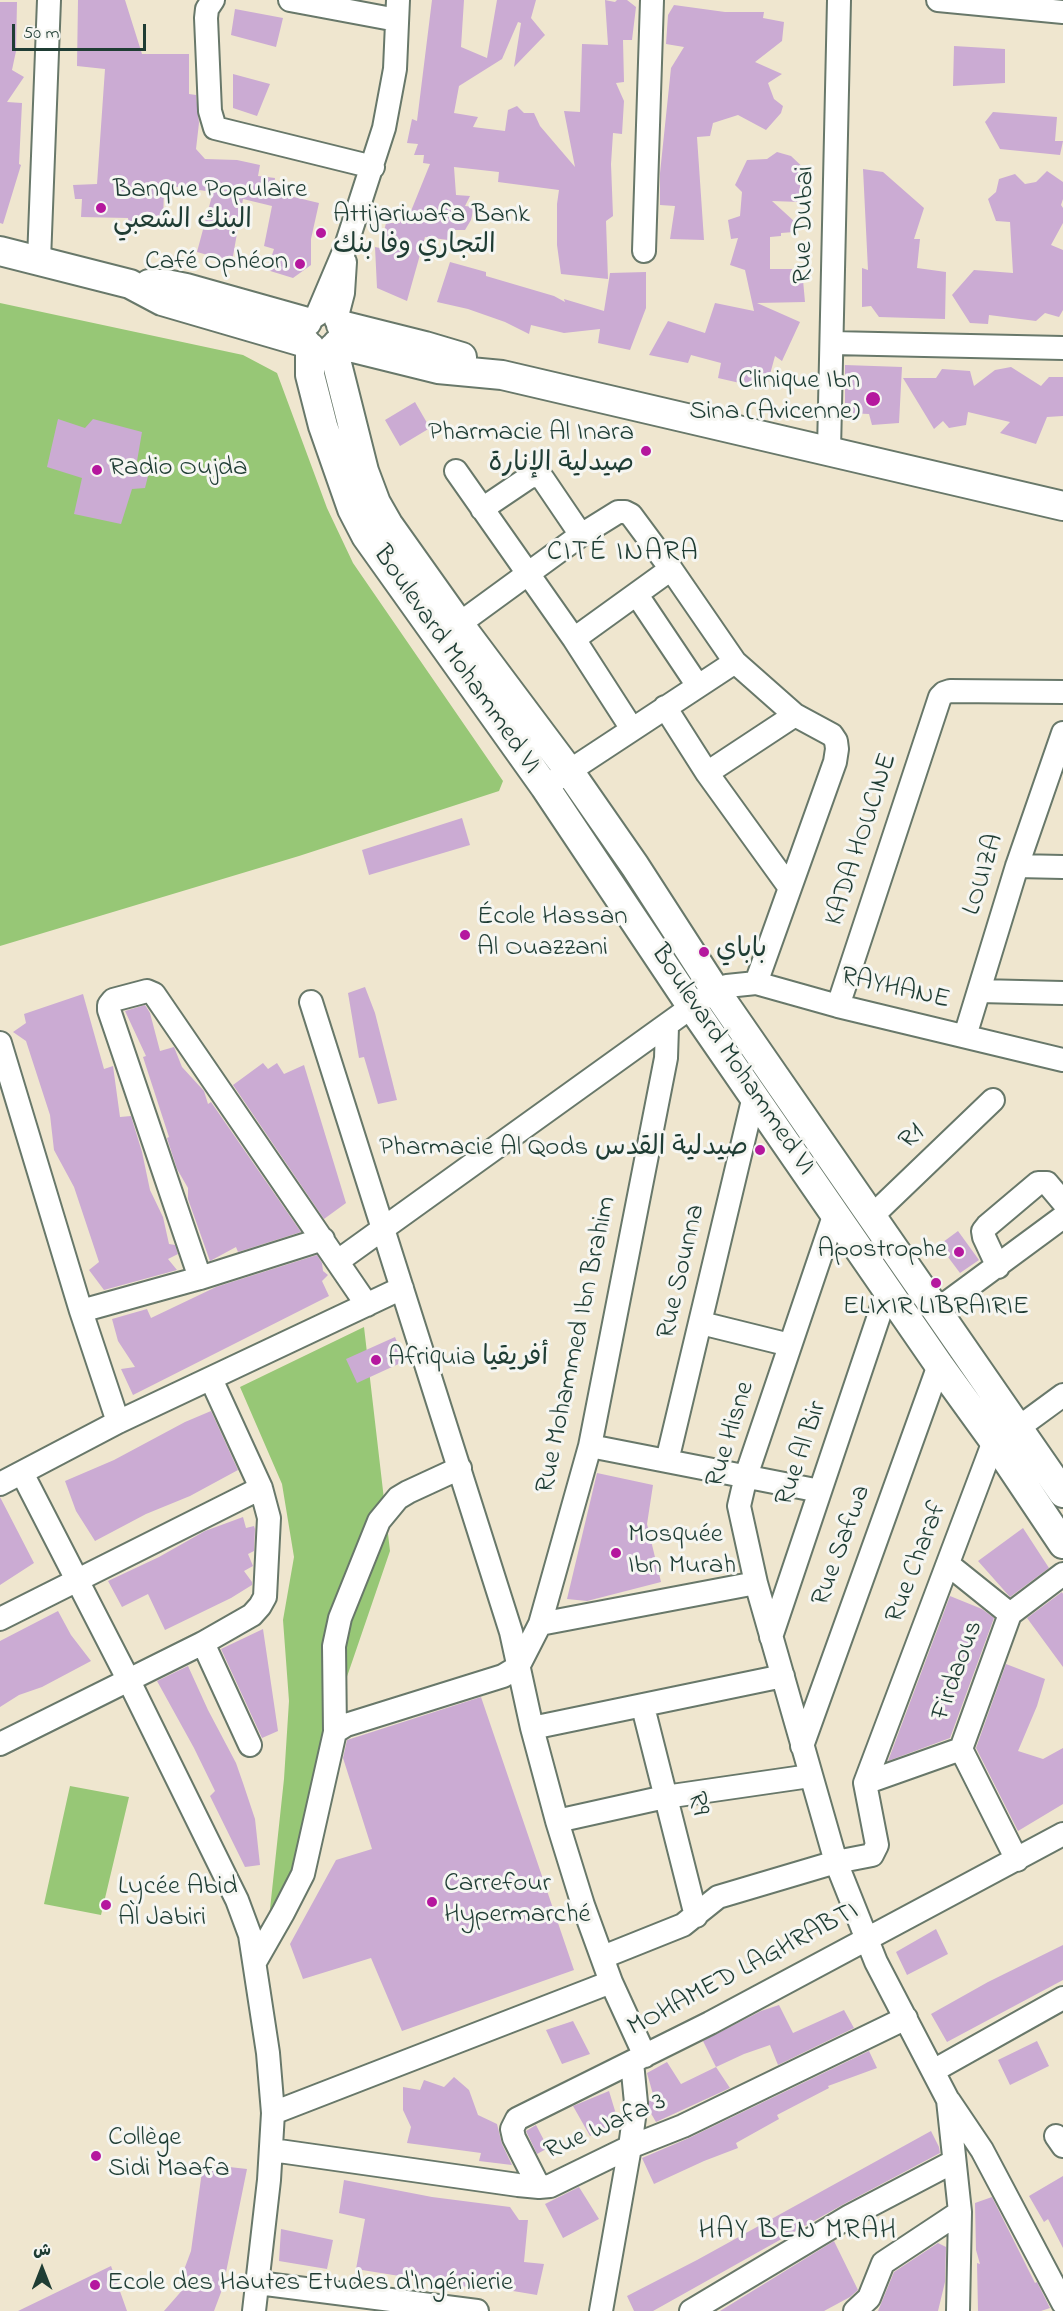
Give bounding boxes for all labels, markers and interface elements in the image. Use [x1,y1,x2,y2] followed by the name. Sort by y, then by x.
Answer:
[15,12,148,50] scale bar
[23,21,60,47] text: 50 m
[789,166,823,284] street label: Rue Dubai
[113,176,307,239] place label: Banque Populaire البنك الشعبي
[94,201,108,215] marker: Banque Populaire البنك الشعبي
[333,201,530,264] place label: Attijariwafa Bank التجاري وفا بنك
[314,226,328,240] marker: Attijariwafa Bank التجاري وفا بنك
[145,248,288,280] place label: Café Ophéon
[293,257,307,271] marker: Café Ophéon
[689,367,860,430] place label: Clinique Ibn Sina (Avicenne)
[864,390,882,408] marker: Clinique Ibn Sina (Avicenne)
[428,419,634,482] place label: Pharmacie Al Inara صيدلية الإنارة
[639,444,653,458] marker: Pharmacie Al Inara صيدلية الإنارة
[109,454,248,486] place label: Radio Oujda
[90,463,104,477] marker: Radio Oujda
[547,537,699,571] district label: CITÉ INARA
[364,541,546,781] street label: Boulevard Mohammed VI
[820,750,906,930] street label: KADA HOUCINE
[957,831,1013,919] street label: LOUIZA
[477,903,628,966] place label: École Hassan Al Ouazzani
[458,928,472,942] marker: École Hassan Al Ouazzani
[716,936,767,968] place label: باباي
[642,939,820,1183] street label: Boulevard Mohammed VI
[697,945,711,959] marker: باباي
[837,962,953,1018] street label: RAYHANE
[893,1118,933,1158] street label: R1
[379,1134,748,1166] place label: Pharmacie Al Qods صيدلية القدس
[753,1143,767,1157] marker: Pharmacie Al Qods صيدلية القدس
[531,1194,625,1496] street label: Rue Mohammed Ibn Brahim
[652,1202,714,1342] street label: Rue Sounna
[818,1236,947,1268] place label: Apostrophe
[952,1245,966,1259] marker: Apostrophe
[929,1276,943,1290] marker: ELIXIR LIBRAIRIE
[843,1293,1029,1325] place label: ELIXIR LIBRAIRIE
[388,1344,548,1376] place label: Afriquia أفريقيا
[369,1353,383,1367] marker: Afriquia أفريقيا
[701,1378,763,1492] street label: Rue Hisne
[770,1397,836,1511] street label: Rue Al Bir
[806,1481,880,1611] street label: Rue Safwa
[880,1498,956,1628] street label: Rue Charaf
[628,1521,736,1584] place label: Mosquée Ibn Murah
[609,1546,623,1560] marker: Mosquée Ibn Murah
[926,1617,992,1725] street label: Firdaous
[677,1789,715,1819] street label: R9
[444,1870,591,1933] place label: Carrefour Hypermarché
[118,1873,238,1936] place label: Lycée Abid Al Jabiri
[425,1895,439,1909] marker: Carrefour Hypermarché
[623,1896,865,2046] street label: MOHAMED LAGHRABTI
[99,1898,113,1912] marker: Lycée Abid Al Jabiri
[540,2087,672,2169] street label: Rue Wafa 3
[108,2124,230,2187] place label: Collège Sidi Maafa
[89,2149,103,2163] marker: Collège Sidi Maafa
[698,2215,898,2249] district label: HAY BEN MRAH
[12,2239,72,2299] north arrow
[33,2239,51,2263] text: ش
[107,2269,513,2301] place label: Ecole des Hautes Etudes d'Ingénierie
[88,2278,102,2292] marker: Ecole des Hautes Etudes d'Ingénierie

